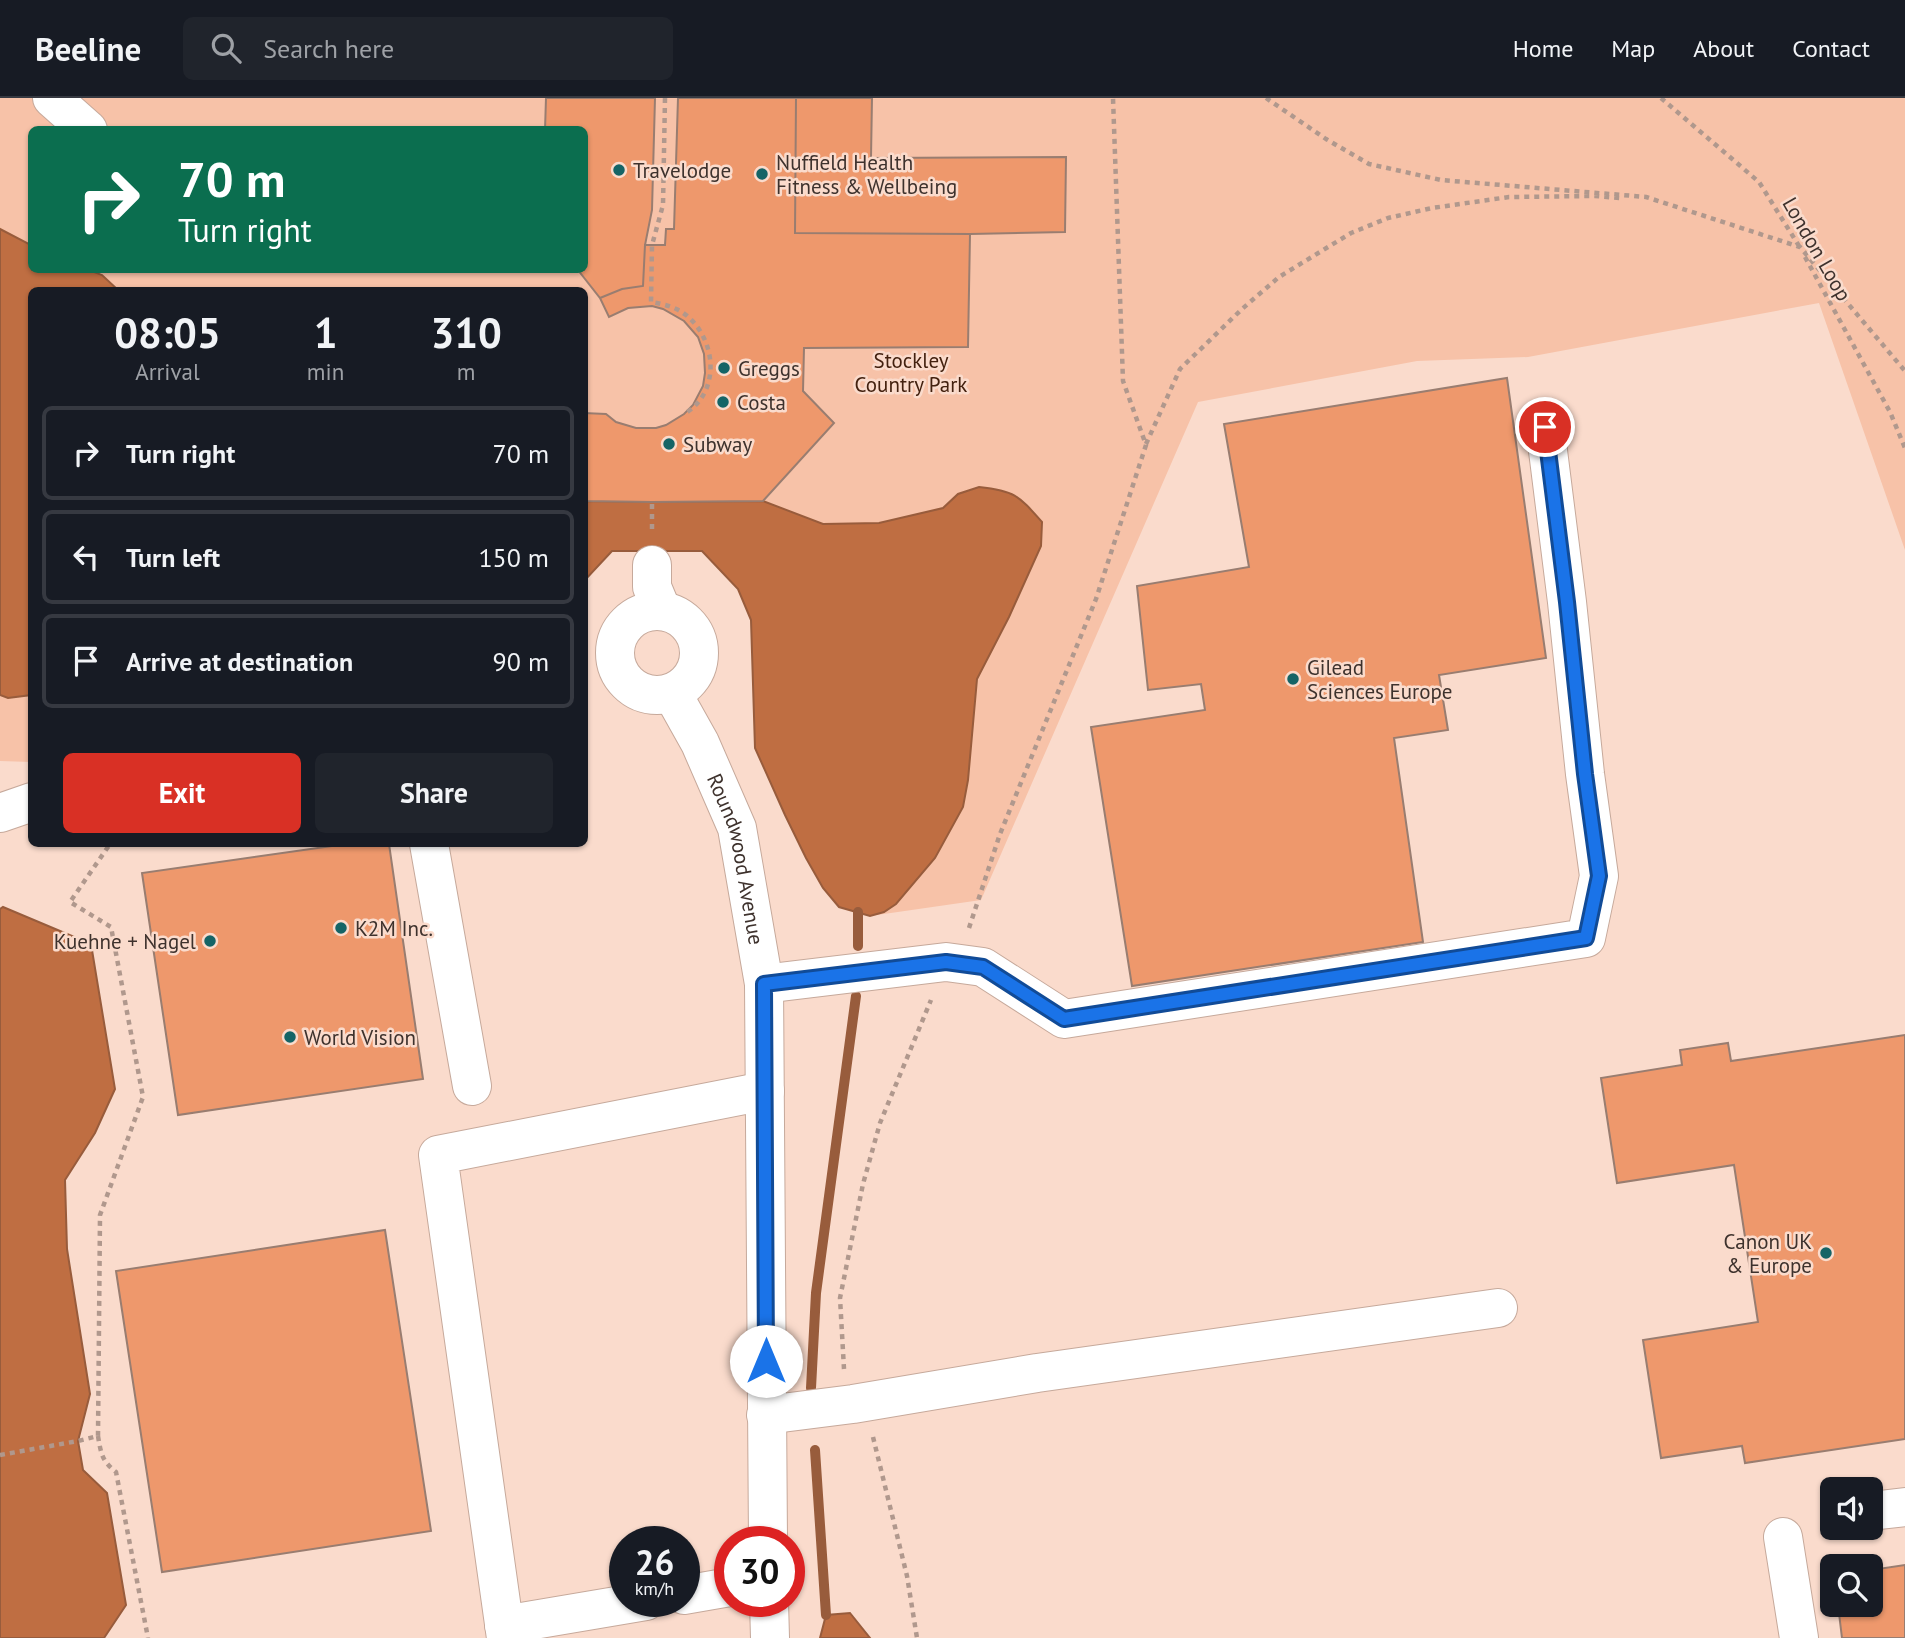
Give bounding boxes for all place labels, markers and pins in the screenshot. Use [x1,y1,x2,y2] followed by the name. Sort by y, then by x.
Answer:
[776,149,957,200] place label: Nuffield Health Fitness & Wellbeing
[633,157,731,184] place label: Travelodge
[611,162,627,178] marker: Travelodge
[754,166,770,182] marker: Nuffield Health Fitness & Wellbeing
[738,355,800,382] place label: Greggs
[716,360,732,376] marker: Greggs
[737,389,786,416] place label: Costa
[715,394,731,410] marker: Costa
[1515,397,1575,457] pin
[683,431,752,458] place label: Subway
[661,436,677,452] marker: Subway
[1307,654,1453,705] place label: Gilead Sciences Europe
[1285,671,1301,687] marker: Gilead Sciences Europe
[355,915,433,942] place label: K2M Inc.
[333,920,349,936] marker: K2M Inc.
[54,928,196,955] place label: Kuehne + Nagel
[202,933,218,949] marker: Kuehne + Nagel
[304,1024,416,1051] place label: World Vision
[282,1029,298,1045] marker: World Vision
[1724,1228,1812,1279] place label: Canon UK & Europe
[1818,1245,1834,1261] marker: Canon UK & Europe

